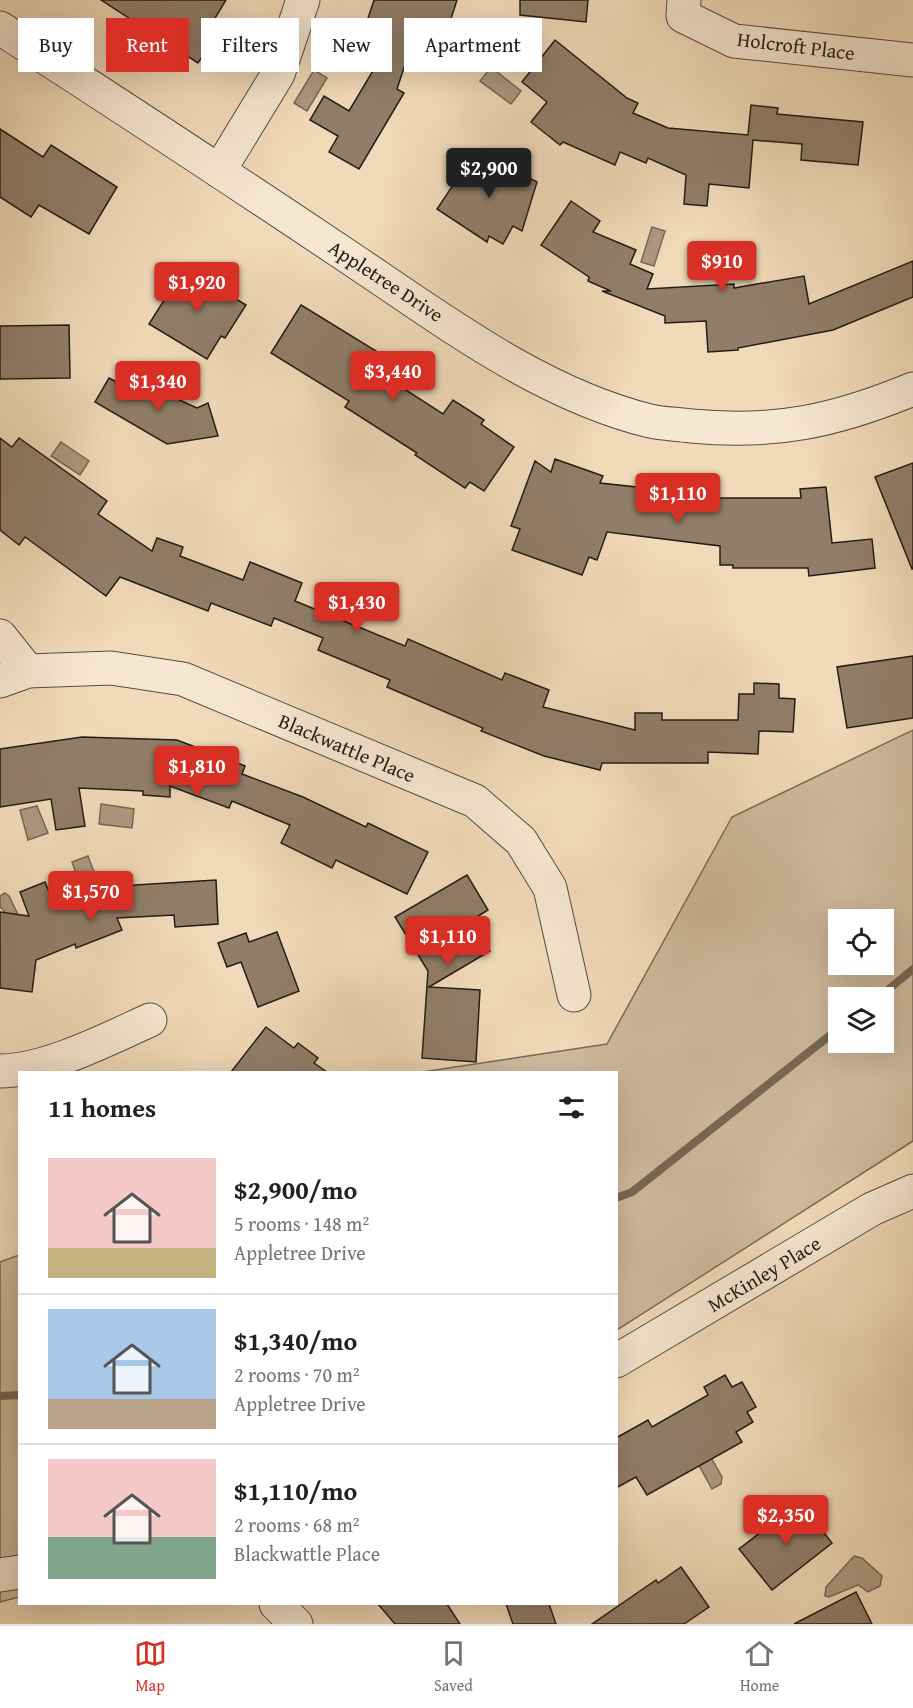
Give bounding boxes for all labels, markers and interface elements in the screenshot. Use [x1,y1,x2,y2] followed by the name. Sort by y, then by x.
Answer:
[18,18,94,72] chip: Buy
[106,18,189,72] chip: Rent
[201,18,299,72] chip: Filters
[311,18,392,72] chip: New
[404,18,542,72] chip: Apartment
[736,24,856,67] street label: Holcroft Place
[440,148,538,199] pin: $2,900
[460,153,518,182] text: $2,900
[323,233,449,329] street label: Appletree Drive
[686,241,758,292] pin: $910
[701,246,743,275] text: $910
[148,262,246,313] pin: $1,920
[168,267,226,296] text: $1,920
[344,351,442,402] pin: $3,440
[364,356,422,385] text: $3,440
[109,361,207,412] pin: $1,340
[129,366,187,395] text: $1,340
[629,473,727,524] pin: $1,110
[649,478,707,507] text: $1,110
[308,582,406,633] pin: $1,430
[328,587,386,616] text: $1,430
[274,706,420,789] street label: Blackwattle Place
[148,746,246,797] pin: $1,810
[168,751,226,780] text: $1,810
[42,871,140,922] pin: $1,570
[62,876,120,905] text: $1,570
[828,909,894,1053] map controls
[828,909,894,975] button: locate
[399,916,497,967] pin: $1,110
[419,921,477,950] text: $1,110
[828,987,894,1053] button: layers
[48,1088,156,1127] text: 11 homes
[555,1091,588,1124] icon: filters
[234,1170,357,1209] text: $2,900/mo
[96,1182,168,1254] icon: home
[234,1209,369,1238] text: 5 rooms · 148 m²
[702,1228,826,1319] street label: McKinley Place
[234,1238,366,1267] text: Appletree Drive
[234,1321,357,1360] text: $1,340/mo
[96,1333,168,1405] icon: home
[234,1360,360,1389] text: 2 rooms · 70 m²
[234,1389,366,1418] text: Appletree Drive
[234,1471,357,1510] text: $1,110/mo
[96,1483,168,1555] icon: home
[737,1495,835,1546] pin: $2,350
[757,1500,815,1529] text: $2,350
[234,1510,360,1539] text: 2 rooms · 68 m²
[234,1539,380,1568] text: Blackwattle Place
[134,1637,167,1697] tab: Map
[434,1637,473,1697] tab: Saved
[740,1637,779,1697] tab: Home

